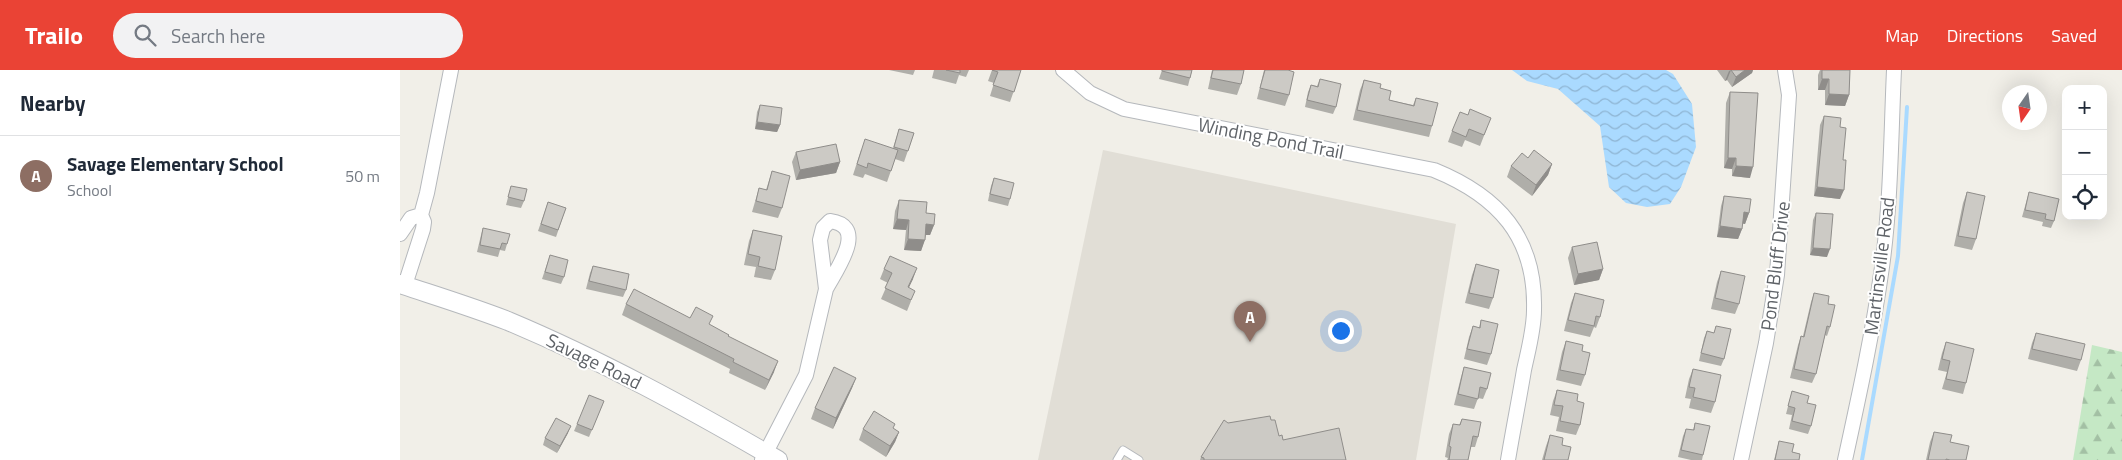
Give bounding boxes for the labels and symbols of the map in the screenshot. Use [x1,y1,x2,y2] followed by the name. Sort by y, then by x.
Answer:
[2002,85,2047,130] north arrow
[1196,109,1347,166] street label: Winding Pond Trail
[1856,195,1901,337] street label: Martinsville Road
[1752,200,1797,332] street label: Pond Bluff Drive
[1234,301,1266,342] pin: A
[1328,318,1354,344] your location
[542,325,647,396] street label: Savage Road

